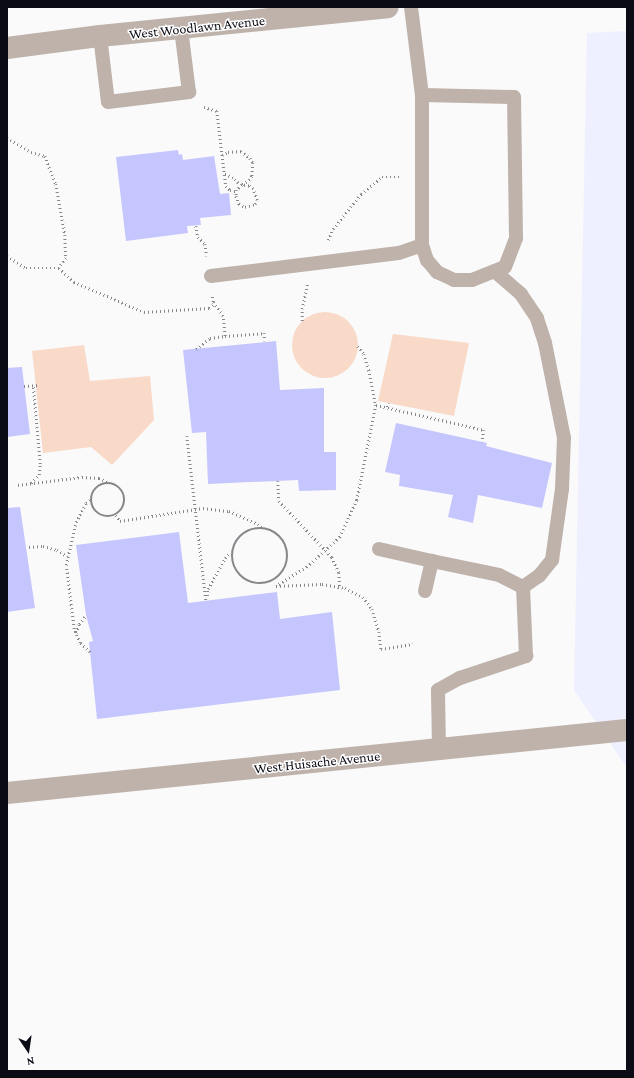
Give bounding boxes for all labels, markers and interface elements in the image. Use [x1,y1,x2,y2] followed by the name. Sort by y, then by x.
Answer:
[128,12,266,42] street label: West Woodlawn Avenue
[253,747,381,777] street label: West Huisache Avenue
[8,1030,48,1070] north arrow
[26,1055,36,1068] text: N

